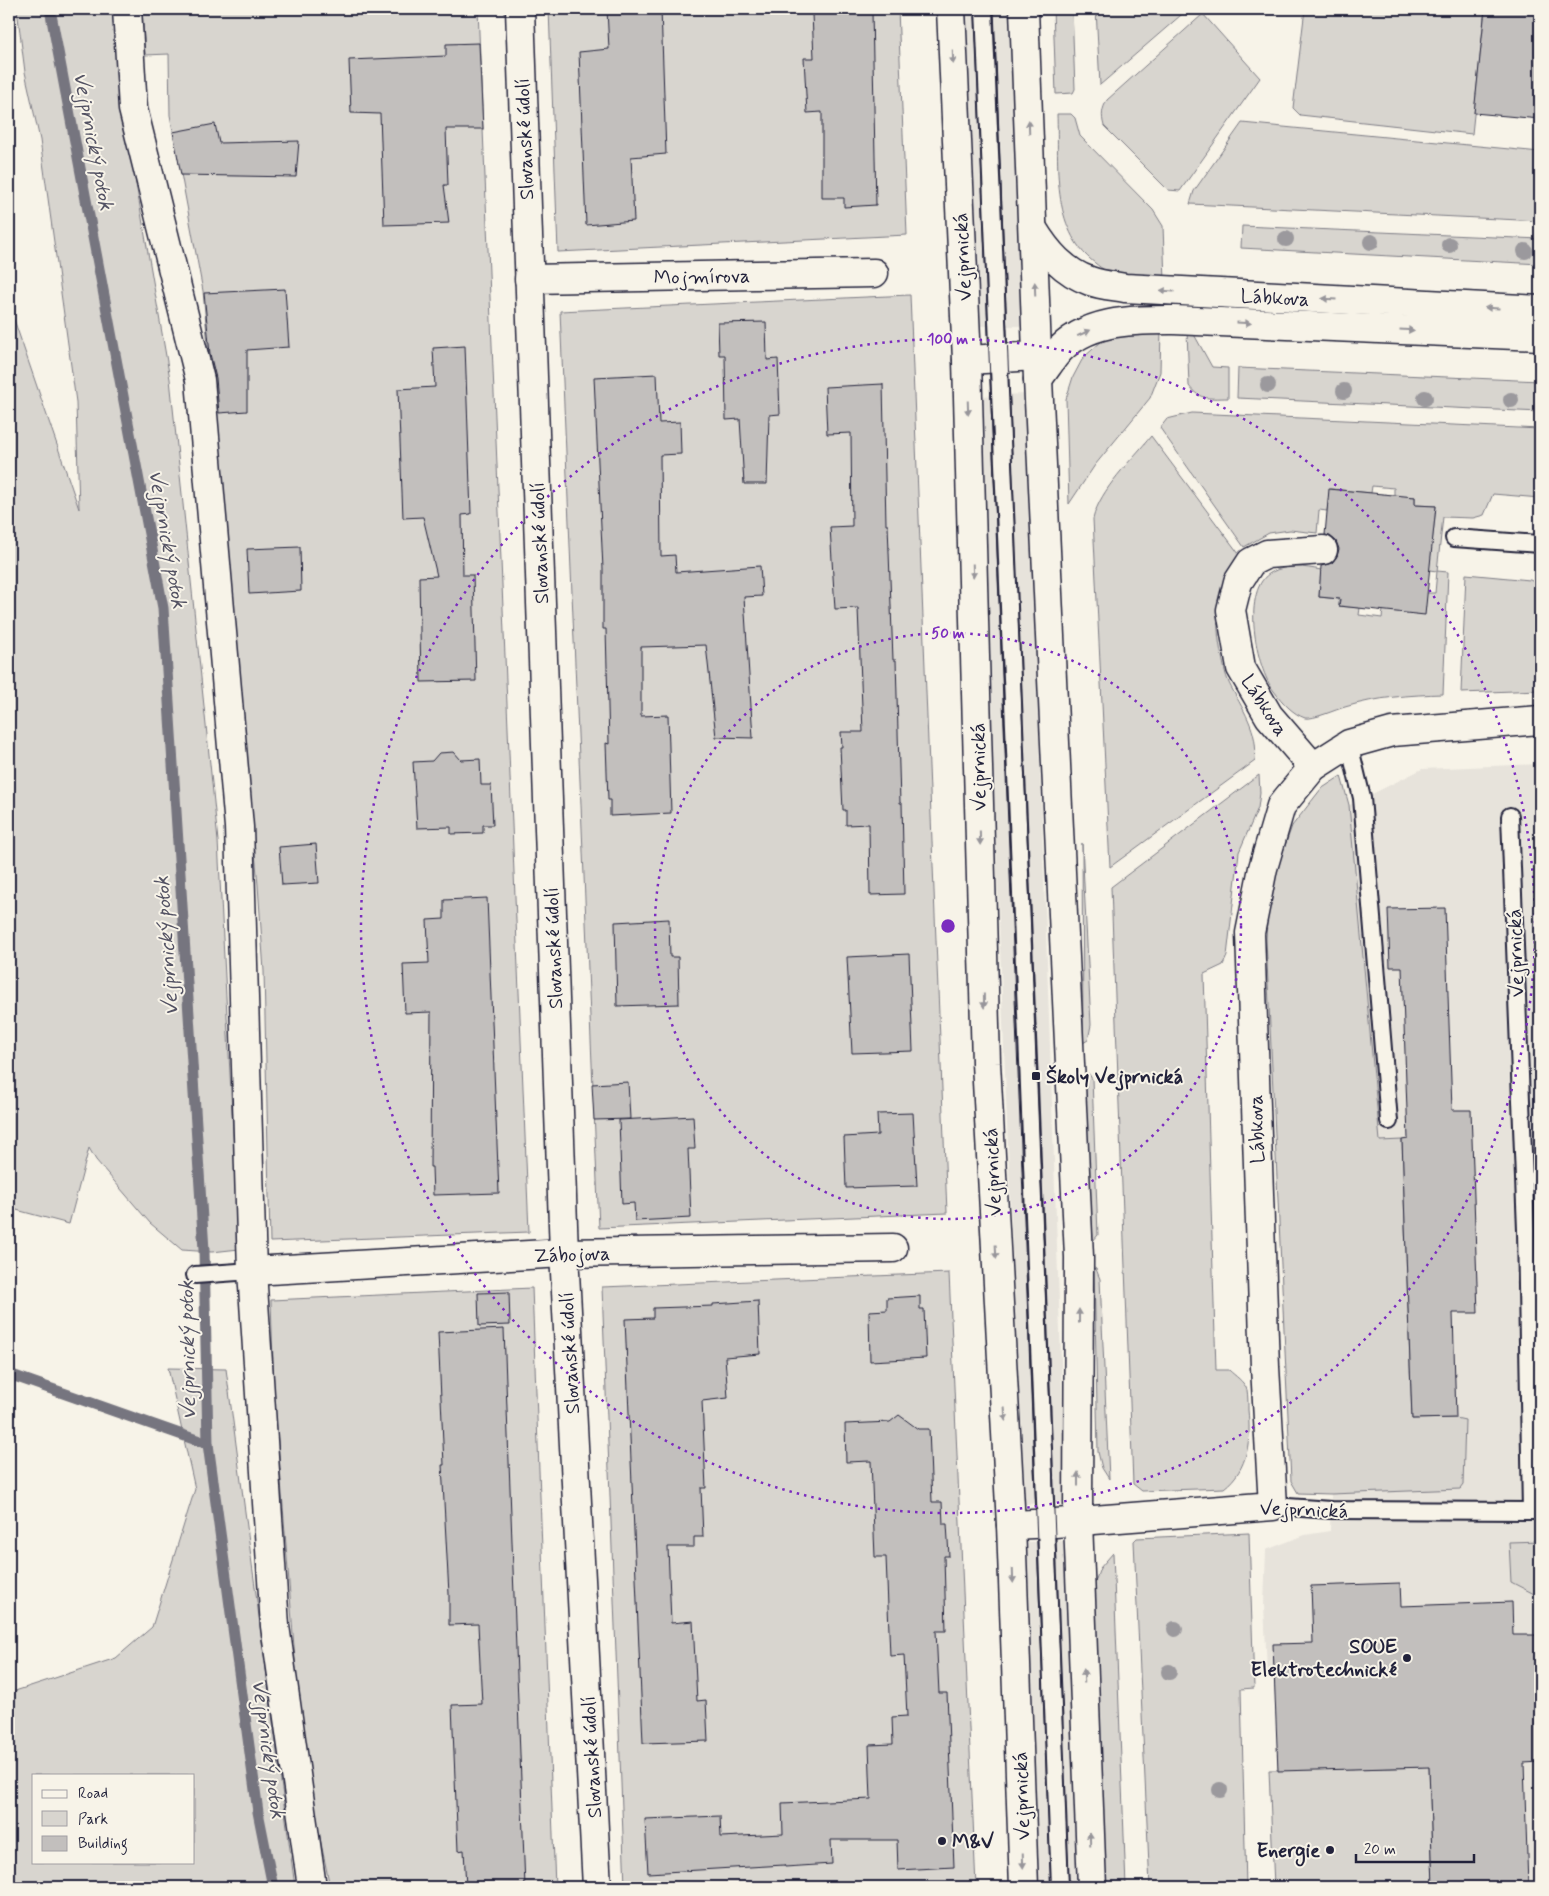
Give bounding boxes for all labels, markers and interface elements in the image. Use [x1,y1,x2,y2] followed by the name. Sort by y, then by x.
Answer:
[949,50,957,66] one-way arrow
[66,70,120,213] water label: Vejprnický potok
[510,77,541,200] street label: Slovanské údolí
[1024,119,1032,135] one-way arrow
[948,212,979,302] street label: Vejprnická
[654,263,751,292] street label: Mojmírova
[1031,281,1039,297] one-way arrow
[1240,283,1310,314] street label: Lábkova
[1159,286,1175,294] one-way arrow
[1321,295,1337,303] one-way arrow
[1483,303,1499,311] one-way arrow
[1237,319,1253,327] one-way arrow
[1399,326,1415,334] one-way arrow
[1077,329,1091,337] one-way arrow
[928,330,968,350] text: 100 m
[964,401,972,417] one-way arrow
[141,468,193,611] water label: Vejprnický potok
[525,481,556,604] street label: Slovanské údolí
[970,563,978,579] one-way arrow
[931,624,965,644] text: 50 m
[1234,670,1294,742] street label: Lábkova
[965,723,994,811] street label: Vejprnická
[976,831,984,847] one-way arrow
[148,875,186,1017] water label: Vejprnický potok
[539,886,570,1009] street label: Slovanské údolí
[1501,908,1532,998] street label: Vejprnická
[939,917,957,935] centre of rings
[980,993,988,1009] one-way arrow
[1046,1064,1183,1091] place label: Školy Vejprnická
[1030,1070,1042,1082] marker: Školy Vejprnická
[1243,1094,1272,1164] street label: Lábkova
[978,1127,1009,1217] street label: Vejprnická
[533,1241,611,1270] street label: Zábojova
[993,1244,1001,1260] one-way arrow
[173,1280,203,1420] water label: Vejprnický potok
[554,1291,587,1415] street label: Slovanské údolí
[1075,1308,1083,1324] one-way arrow
[1001,1406,1009,1422] one-way arrow
[1074,1471,1082,1487] one-way arrow
[1259,1495,1349,1526] street label: Vejprnická
[1009,1569,1017,1585] one-way arrow
[1251,1634,1397,1684] place label: SOUE Elektrotechnické
[1401,1652,1413,1664] marker: SOUE Elektrotechnické
[1080,1668,1088,1684] one-way arrow
[244,1678,292,1821] water label: Vejprnický potok
[576,1695,609,1819] street label: Slovanské údolí
[1007,1751,1038,1841] street label: Vejprnická
[32,1774,195,1864] legend
[78,1784,108,1804] text: Road
[78,1810,108,1830] text: Park
[952,1829,994,1856] place label: M&V
[1086,1830,1094,1846] one-way arrow
[1356,1831,1474,1863] scale bar
[78,1834,128,1855] text: Building
[936,1835,948,1847] marker: M&V
[1257,1838,1320,1867] place label: Energie
[1364,1840,1396,1860] text: 20 m
[1324,1844,1336,1856] marker: Energie
[1020,1853,1028,1869] one-way arrow

